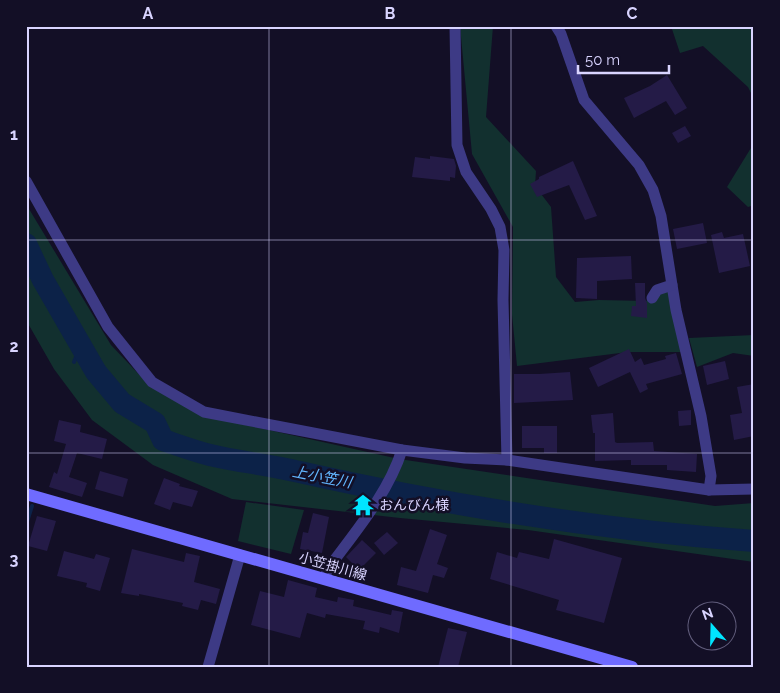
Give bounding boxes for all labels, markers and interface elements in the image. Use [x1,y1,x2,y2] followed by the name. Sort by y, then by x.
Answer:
[143,4,154,23] text: A
[385,4,396,23] text: B
[627,4,638,23] text: C
[578,42,669,74] scale bar
[585,51,620,69] text: 50 m
[10,125,18,144] text: 1
[9,337,19,356] text: 2
[291,462,355,492] water label: 上小笠川
[350,492,376,518] temple icon: おんびん様
[379,497,449,513] place label: おんびん様
[297,549,369,583] street label: 小笠掛川線
[10,550,19,569] text: 3
[688,600,738,650] north arrow
[700,604,715,623] text: N

